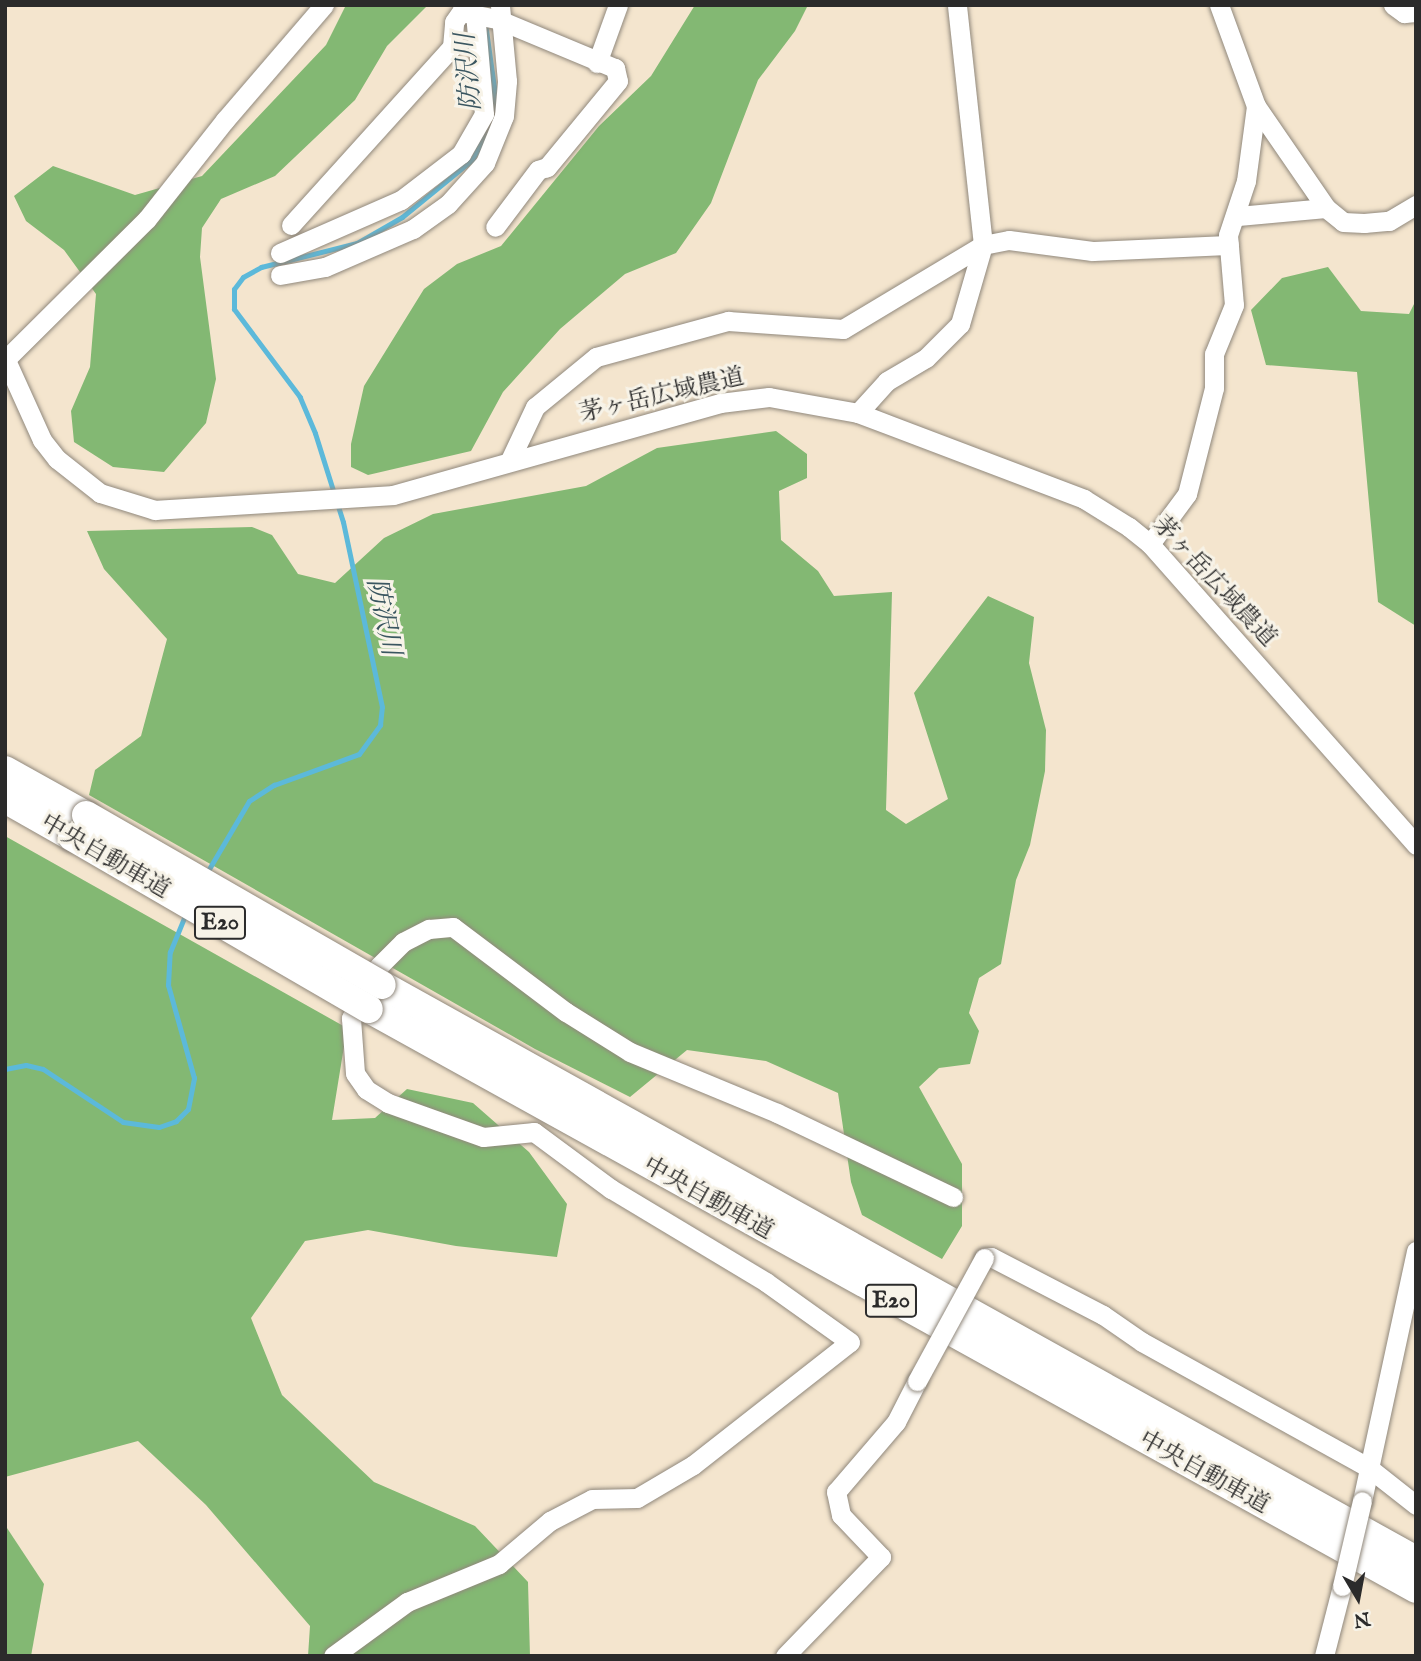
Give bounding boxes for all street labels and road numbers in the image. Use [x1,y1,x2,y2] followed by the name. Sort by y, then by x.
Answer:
[577,363,747,429] street label: 茅ヶ岳広域農道
[1146,511,1282,653] street label: 茅ヶ岳広域農道
[35,809,175,905] street label: 中央自動車道
[194,904,246,942] road number: E20
[638,1151,778,1247] street label: 中央自動車道
[865,1282,917,1320] road number: E20
[1134,1425,1274,1521] street label: 中央自動車道

